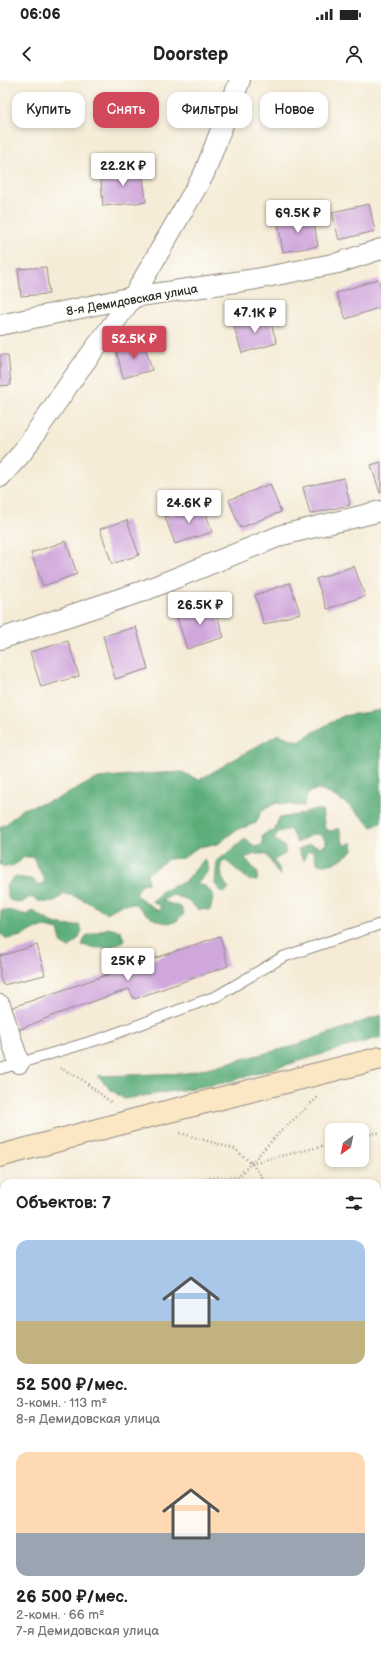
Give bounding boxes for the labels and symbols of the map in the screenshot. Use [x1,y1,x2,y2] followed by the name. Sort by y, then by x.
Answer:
[86,153,160,187] pin: 22.2K ₽
[261,200,335,234] pin: 69.5K ₽
[65,282,199,319] street label: 8-я Демидовская улица
[218,300,292,334] pin: 47.1K ₽
[97,326,171,360] pin: 52.5K ₽
[152,490,226,524] pin: 24.6K ₽
[163,592,237,626] pin: 26.5K ₽
[100,948,156,982] pin: 25K ₽
[325,1123,369,1167] north arrow

